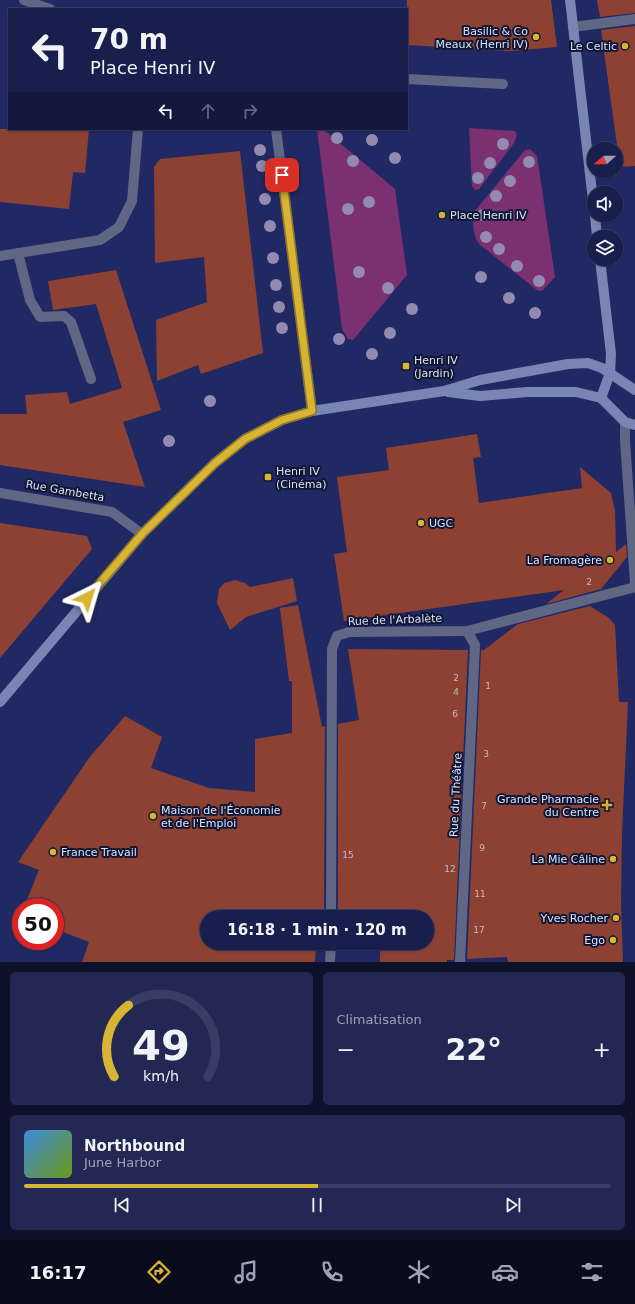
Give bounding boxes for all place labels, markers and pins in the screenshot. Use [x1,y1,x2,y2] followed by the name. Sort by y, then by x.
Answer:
[436,25,528,51] place label: Basilic & Co Meaux (Henri IV)
[531,32,541,42] marker: Basilic & Co Meaux (Henri IV)
[570,40,617,53] place label: Le Celtic
[620,41,630,51] marker: Le Celtic
[265,158,299,192] pin
[450,209,527,222] place label: Place Henri IV
[437,210,447,220] marker: Place Henri IV
[414,354,458,380] place label: Henri IV (Jardin)
[401,361,411,371] marker: Henri IV (Jardin)
[276,465,327,491] place label: Henri IV (Cinéma)
[263,472,273,482] marker: Henri IV (Cinéma)
[429,517,454,530] place label: UGC
[416,518,426,528] marker: UGC
[527,554,602,567] place label: La Fromagère
[605,555,615,565] marker: La Fromagère
[497,793,599,819] place label: Grande Pharmacie du Centre
[602,800,612,810] marker: Grande Pharmacie du Centre
[161,804,281,830] place label: Maison de l'Économie et de l'Emploi
[148,811,158,821] marker: Maison de l'Économie et de l'Emploi
[61,846,137,859] place label: France Travail
[48,847,58,857] marker: France Travail
[532,853,605,866] place label: La Mie Câline
[608,854,618,864] marker: La Mie Câline
[540,912,608,925] place label: Yves Rocher
[611,913,621,923] marker: Yves Rocher
[584,934,605,947] place label: Ego
[608,935,618,945] marker: Ego

